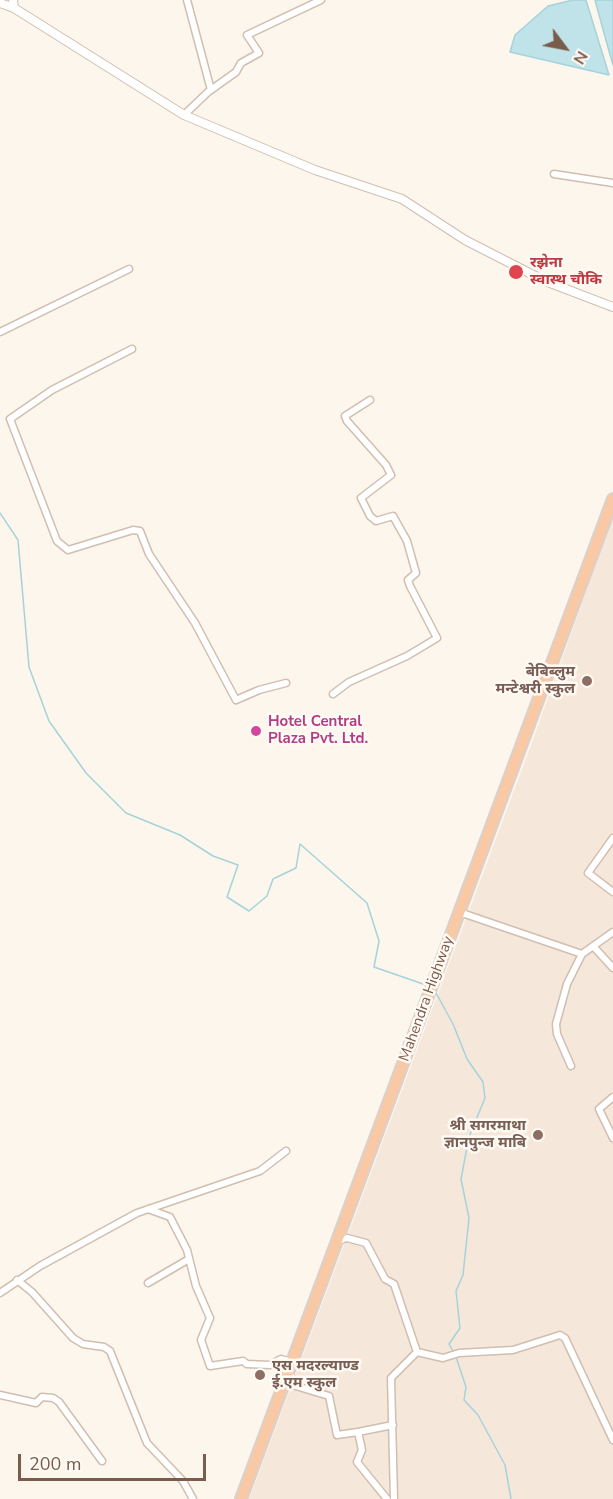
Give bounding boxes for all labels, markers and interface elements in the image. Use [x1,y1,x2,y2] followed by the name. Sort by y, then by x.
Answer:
[535,18,595,78] north arrow
[568,47,593,68] text: N
[530,254,602,289] place label: रझेना स्वास्थ चौकि
[507,263,525,281] marker: रझेना स्वास्थ चौकि
[496,663,575,698] place label: बेबिब्लुम मन्टेश्वरी स्कुल
[580,674,594,688] marker: बेबिब्लुम मन्टेश्वरी स्कुल
[268,713,368,748] place label: Hotel Central Plaza Pvt. Ltd.
[249,724,263,738] marker: Hotel Central Plaza Pvt. Ltd.
[396,934,458,1064] street label: Mahendra Highway
[444,1117,526,1152] place label: श्री सगरमाथा ज्ञानपुन्ज माबि
[531,1128,545,1142] marker: श्री सगरमाथा ज्ञानपुन्ज माबि
[272,1357,359,1392] place label: एस मदरल्याण्ड ई.एम स्कुल
[253,1368,267,1382] marker: एस मदरल्याण्ड ई.एम स्कुल
[21,1442,208,1480] scale bar
[29,1452,81,1476] text: 200 m

